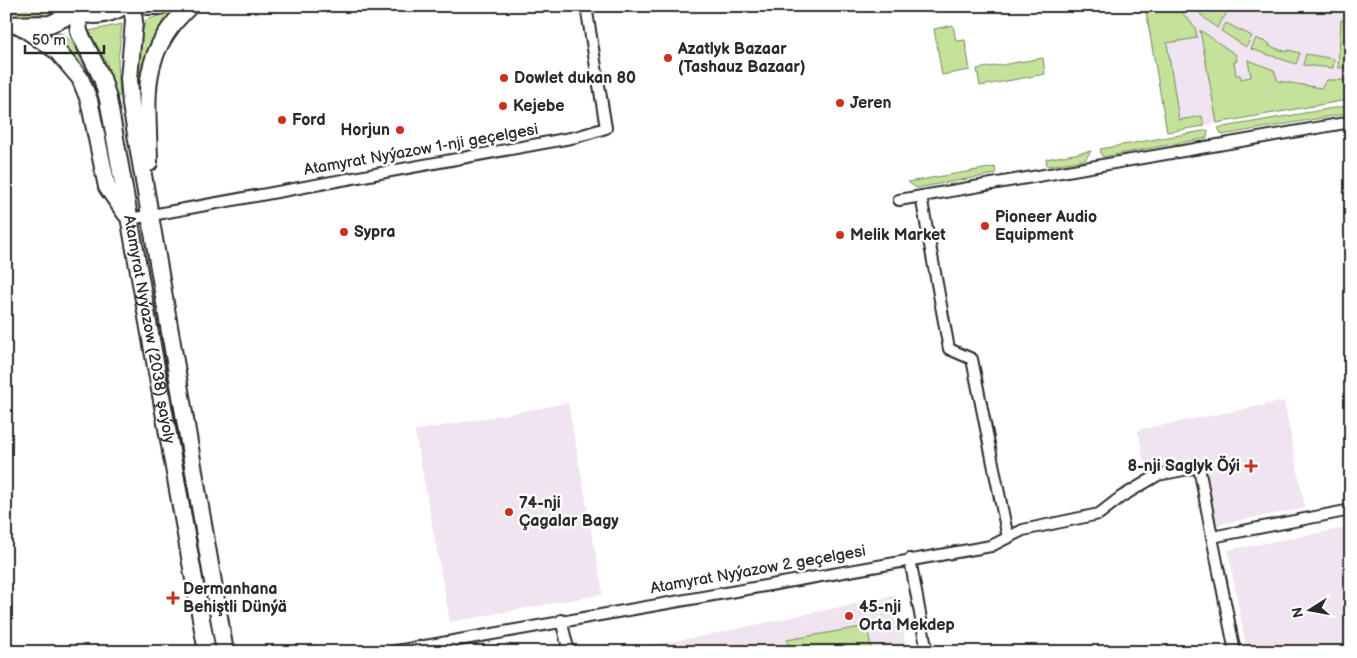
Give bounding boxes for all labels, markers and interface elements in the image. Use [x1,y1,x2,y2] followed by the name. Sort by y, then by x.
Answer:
[25,22,104,54] scale bar
[32,31,66,50] text: 50 m
[677,40,805,77] place label: Azatlyk Bazaar (Tashauz Bazaar)
[662,52,674,64] marker: Azatlyk Bazaar (Tashauz Bazaar)
[514,69,636,88] place label: Dowlet dukan 80
[498,72,510,84] marker: Dowlet dukan 80
[850,94,891,113] place label: Jeren
[513,97,565,116] place label: Kejebe
[834,97,846,109] marker: Jeren
[497,100,509,112] marker: Kejebe
[292,111,326,130] place label: Ford
[276,114,288,126] marker: Ford
[302,120,540,180] street label: Atamyrat Nyýazow 1-nji geçelgesi
[340,121,390,140] place label: Horjun
[394,124,406,136] marker: Horjun
[995,208,1097,245] place label: Pioneer Audio Equipment
[119,214,179,446] street label: Atamyrat Nyýazow (2038) şaýoly
[979,220,991,232] marker: Pioneer Audio Equipment
[354,223,395,242] place label: Sypra
[338,226,350,238] marker: Sypra
[850,226,946,245] place label: Melik Market
[834,229,846,241] marker: Melik Market
[1128,455,1240,476] place label: 8-nji Saglyk Öýi
[1244,459,1258,473] marker: 8-nji Saglyk Öýi
[519,494,619,531] place label: 74-nji Çagalar Bagy
[503,506,515,518] marker: 74-nji Çagalar Bagy
[649,542,867,598] street label: Atamyrat Nyýazow 2 geçelgesi
[183,580,287,617] place label: Dermanhana Behiştli Dünýä
[1284,586,1334,636] north arrow
[167,592,179,604] marker: Dermanhana Behiştli Dünýä
[859,598,955,635] place label: 45-nji Orta Mekdep
[1288,606,1307,619] text: N
[843,610,855,622] marker: 45-nji Orta Mekdep

